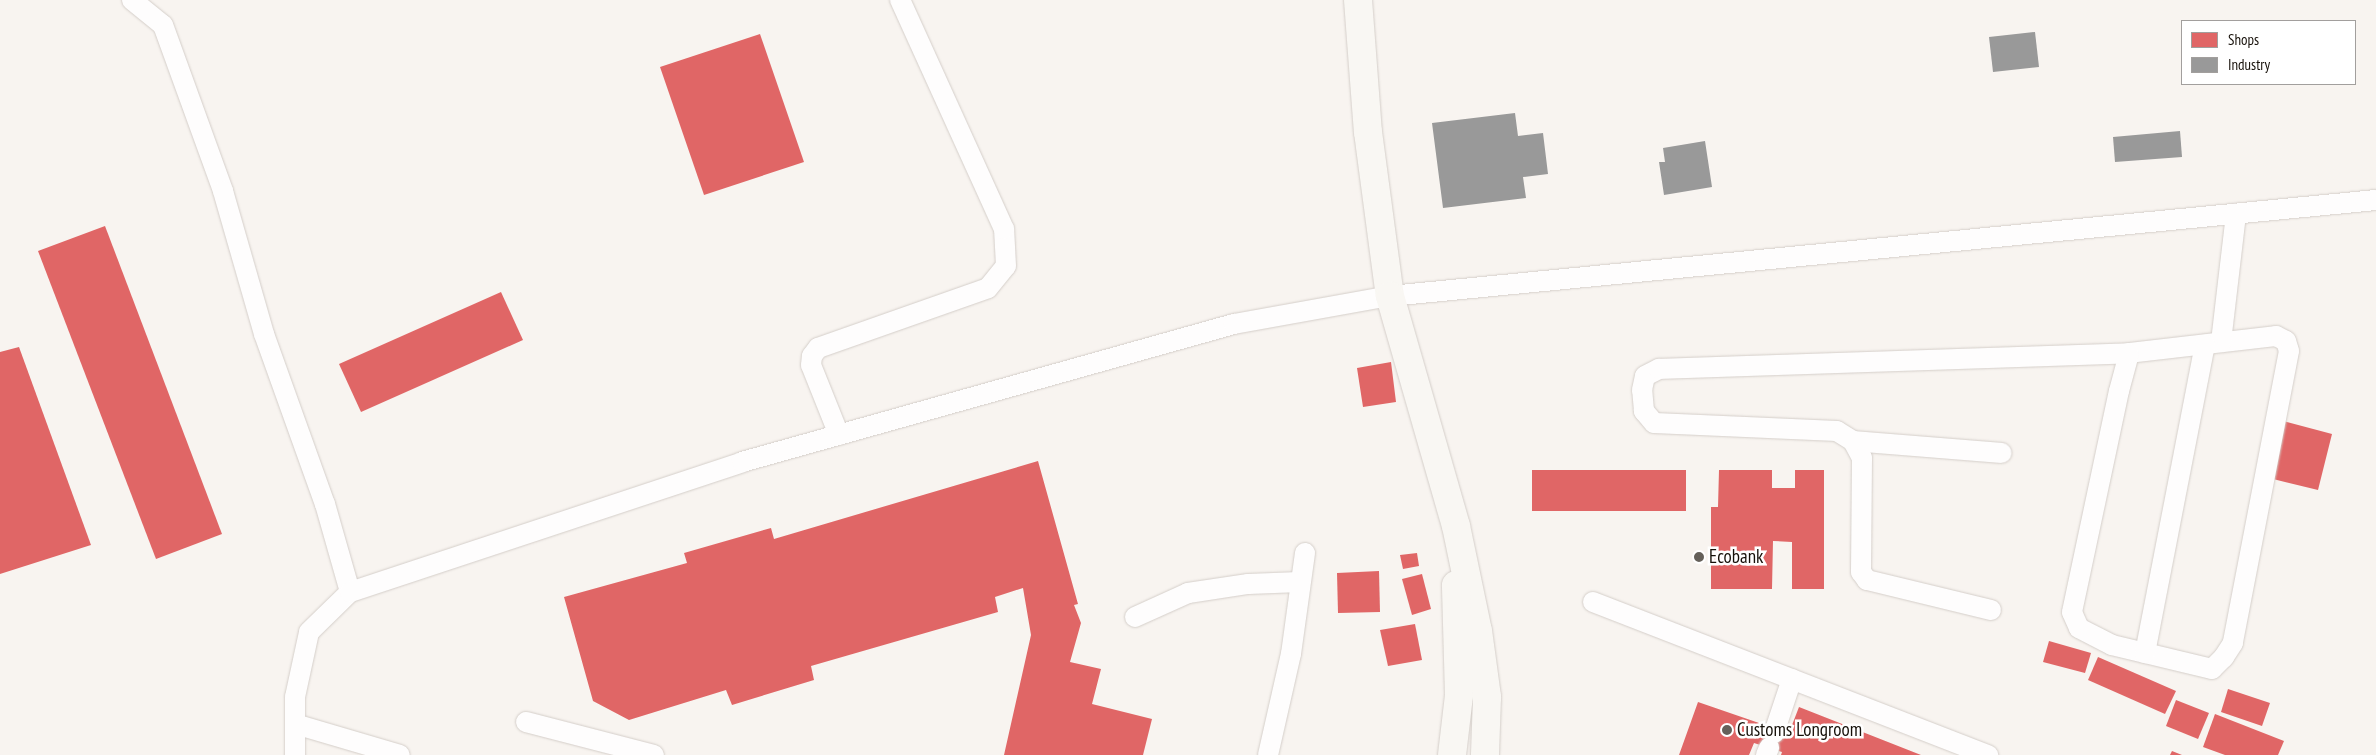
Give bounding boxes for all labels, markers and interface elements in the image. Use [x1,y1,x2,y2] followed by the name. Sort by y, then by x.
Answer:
[2181,20,2356,85] legend
[2228,30,2259,49] text: Shops
[2228,55,2270,74] text: Industry
[1709,546,1763,568] place label: Ecobank
[1693,551,1705,563] marker: Ecobank
[1737,719,1862,741] place label: Customs Longroom
[1721,724,1733,736] marker: Customs Longroom

